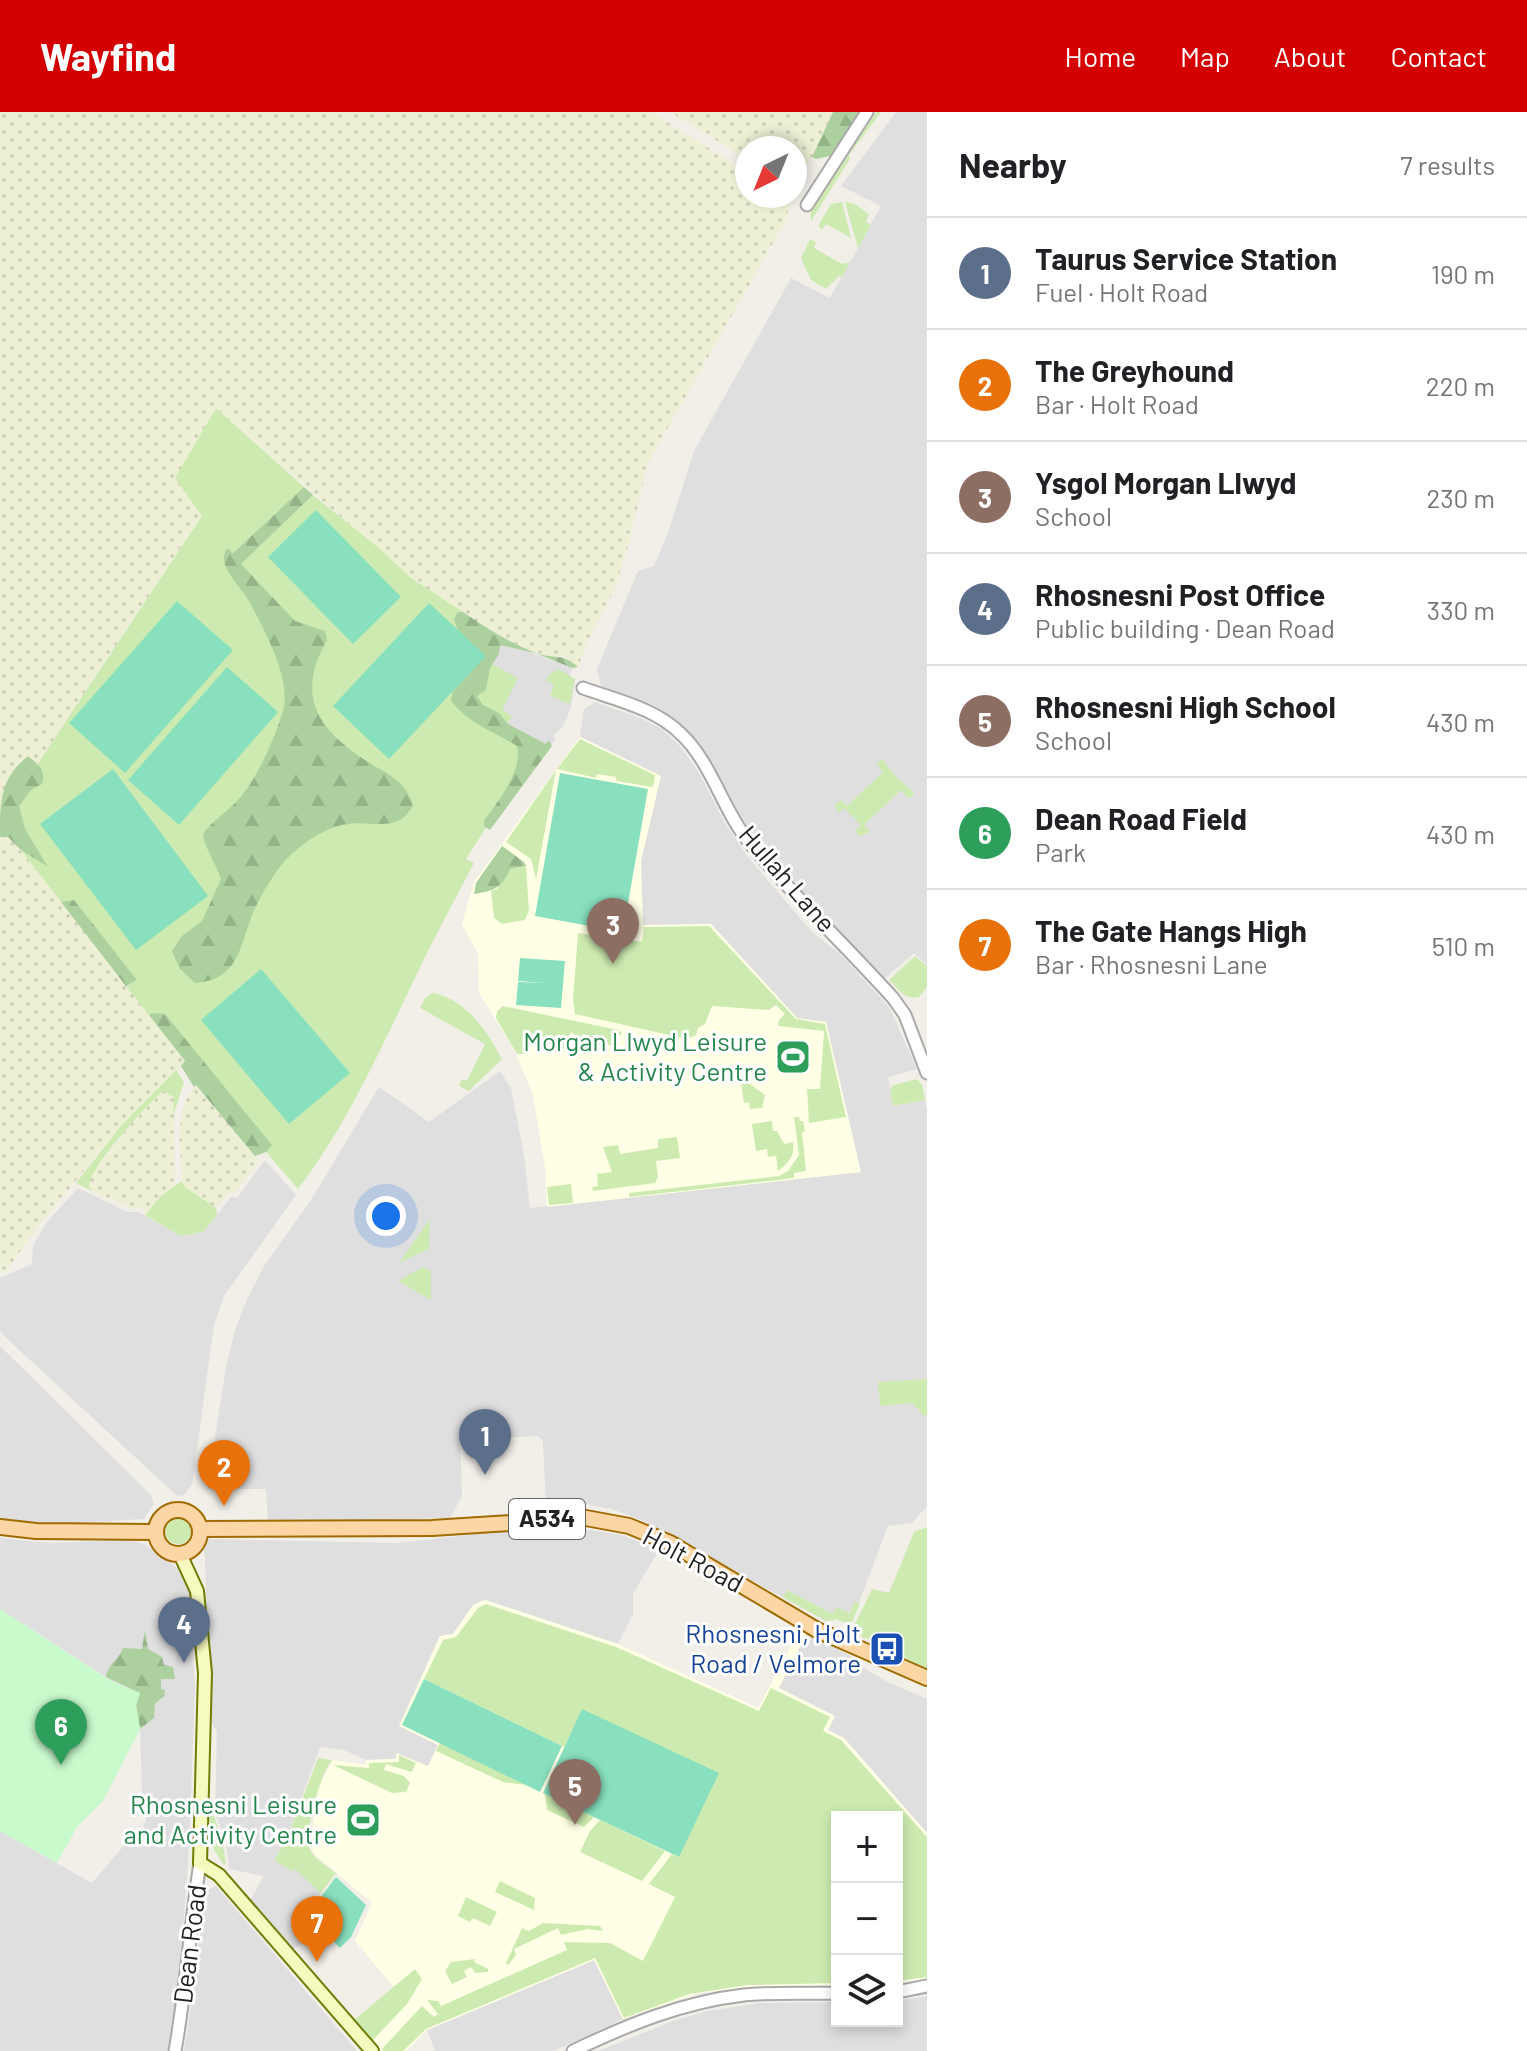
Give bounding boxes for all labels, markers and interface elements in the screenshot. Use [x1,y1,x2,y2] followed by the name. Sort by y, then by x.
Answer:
[40,33,176,79] text: Wayfind
[1065,39,1136,73] text: Home
[1180,39,1230,73] text: Map
[1274,39,1346,73] text: About
[1390,39,1487,73] text: Contact
[735,136,807,208] north arrow
[959,144,1067,185] text: Nearby
[1400,149,1495,180] text: 7 results
[1035,240,1337,276] text: Taurus Service Station
[980,258,990,289] text: 1
[1431,258,1495,289] text: 190 m
[1035,276,1208,307] text: Fuel · Holt Road
[1035,352,1234,388] text: The Greyhound
[978,370,992,401] text: 2
[1426,370,1495,401] text: 220 m
[1035,388,1199,419] text: Bar · Holt Road
[1035,464,1297,500] text: Ysgol Morgan Llwyd
[978,482,992,513] text: 3
[1426,482,1495,513] text: 230 m
[1035,500,1112,531] text: School
[1035,576,1325,612] text: Rhosnesni Post Office
[977,594,993,625] text: 4
[1427,594,1495,625] text: 330 m
[1035,612,1335,643] text: Public building · Dean Road
[1035,688,1336,724] text: Rhosnesni High School
[978,706,992,737] text: 5
[1426,706,1495,737] text: 430 m
[1035,724,1112,755] text: School
[1035,800,1247,836] text: Dean Road Field
[733,818,843,938] street label: Hullah Lane
[978,818,992,849] text: 6
[1426,818,1495,849] text: 430 m
[1035,836,1086,867] text: Park
[587,898,639,964] pin: 3
[1035,912,1307,948] text: The Gate Hangs High
[979,930,991,961] text: 7
[1432,930,1495,961] text: 510 m
[1035,948,1268,979] text: Bar · Rhosnesni Lane
[523,1025,767,1086] place label: Morgan Llwyd Leisure & Activity Centre
[774,1038,812,1076] sports icon: Morgan Llwyd Leisure & Activity Centre
[366,1196,406,1236] your location
[459,1409,511,1475] pin: 1
[198,1440,250,1506] pin: 2
[509,1499,585,1539] road number: A534
[638,1519,749,1598] street label: Holt Road
[158,1597,210,1663] pin: 4
[685,1617,861,1678] place label: Rhosnesni, Holt Road / Velmore
[868,1630,906,1668] bus stop icon: Rhosnesni, Holt Road / Velmore
[35,1699,87,1765] pin: 6
[549,1759,601,1825] pin: 5
[124,1788,337,1849] place label: Rhosnesni Leisure and Activity Centre
[344,1801,382,1839] sports icon: Rhosnesni Leisure and Activity Centre
[831,1811,903,2027] map controls
[831,1811,903,1883] button: +
[166,1882,211,2005] street label: Dean Road
[831,1883,903,1955] button: −
[291,1896,343,1962] pin: 7
[831,1955,903,2027] button: layers

